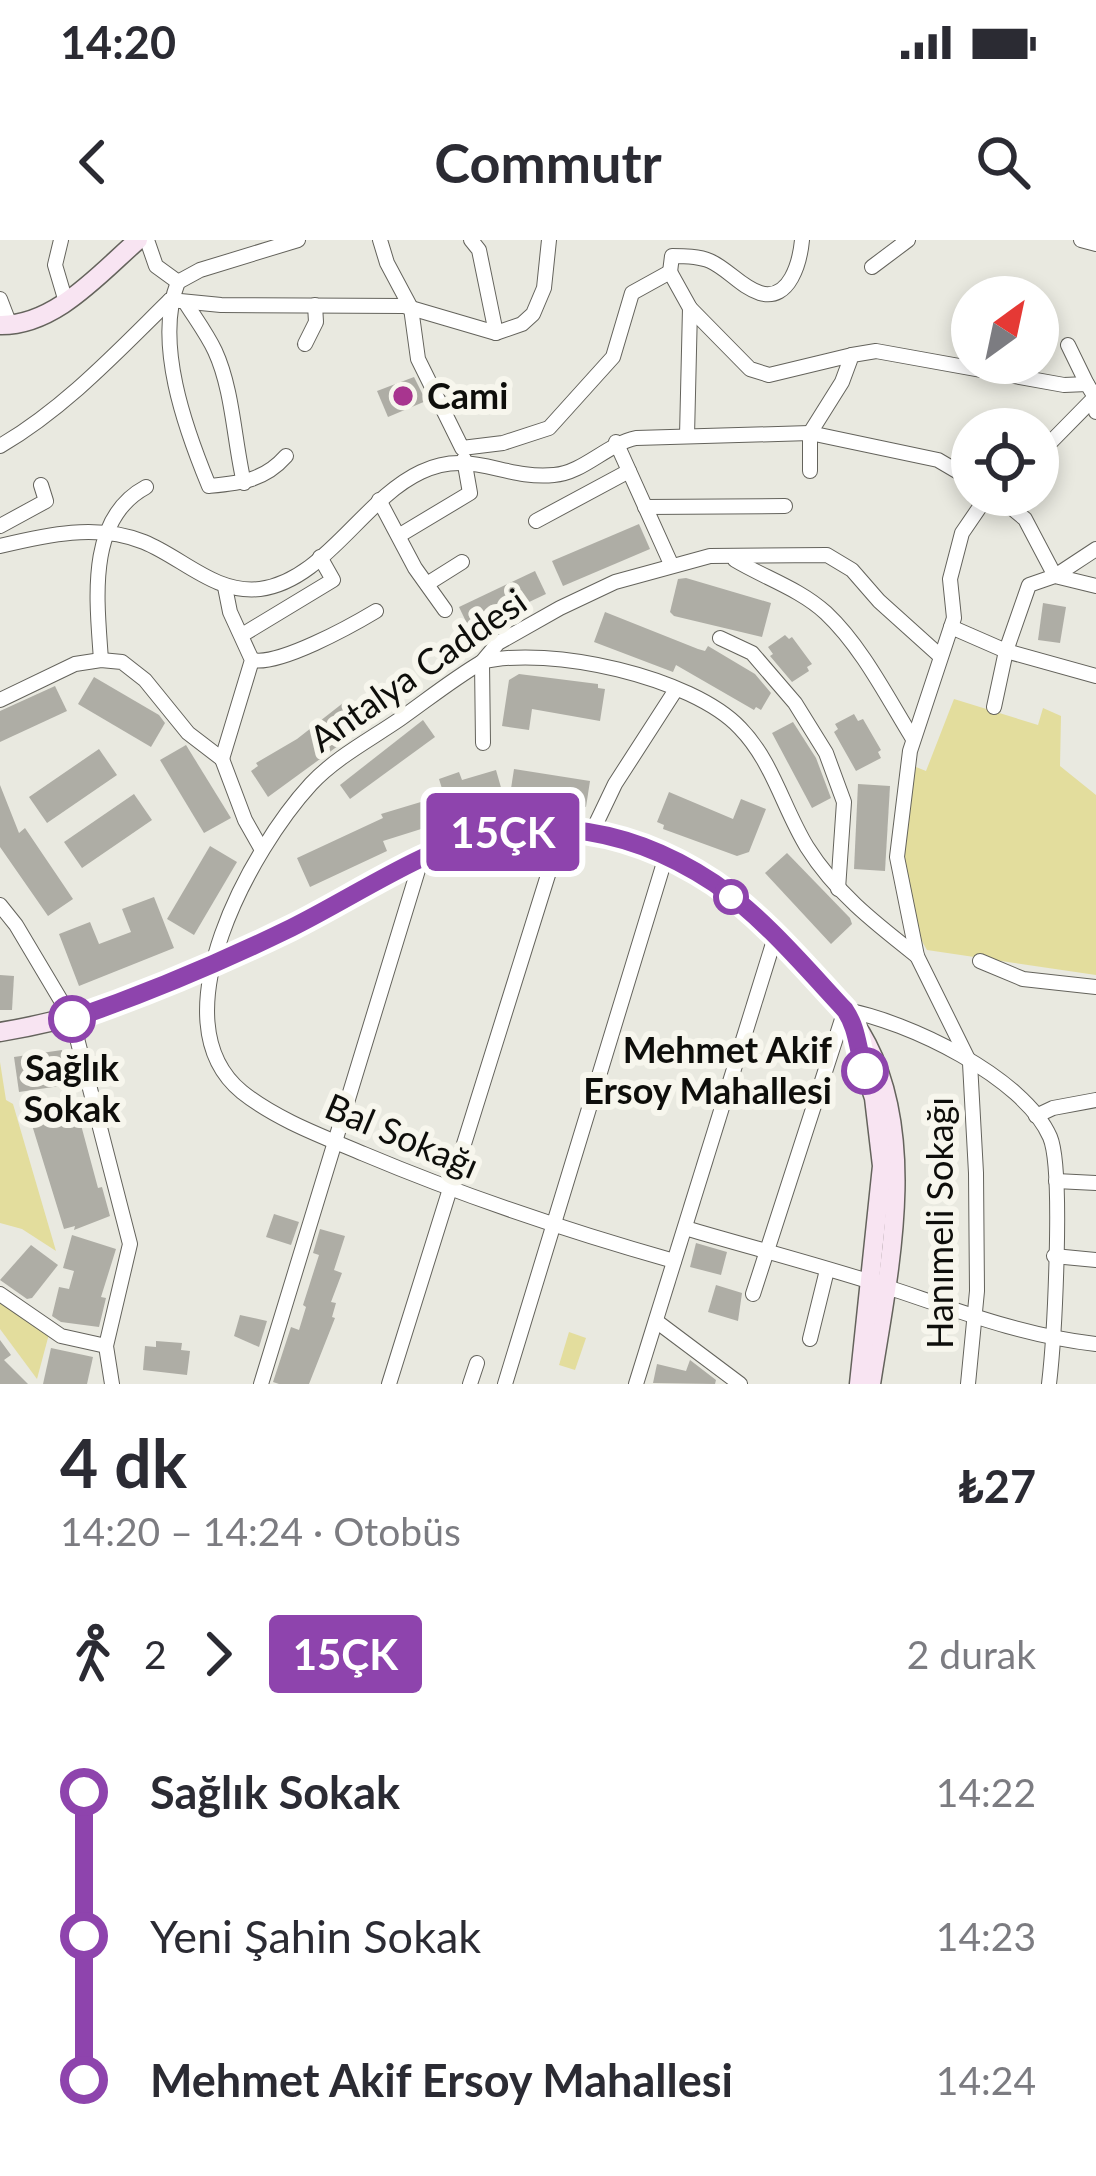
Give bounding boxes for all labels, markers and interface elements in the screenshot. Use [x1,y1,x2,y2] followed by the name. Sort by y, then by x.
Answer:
[60,15,176,69] text: 14:20
[60,129,126,195] icon: back
[970,129,1036,195] icon: search
[434,130,662,195] text: Commutr
[951,276,1059,384] north arrow
[951,276,1059,516] map controls
[427,373,508,417] place label: Cami
[390,383,416,409] marker: Cami
[951,408,1059,516] button: locate
[301,578,534,760] street label: Antalya Caddesi
[419,793,587,871] line badge: 15ÇK
[450,807,556,857] text: 15ÇK
[715,881,747,913] unlabelled marker
[50,997,94,1041] marker: Sağlık Sokak
[583,1027,832,1112] place label: Mehmet Akif Ersoy Mahallesi
[23,1045,121,1130] place label: Sağlık Sokak
[843,1049,887,1093] marker: Mehmet Akif Ersoy Mahallesi
[319,1083,486,1187] street label: Bal Sokağı
[917,1097,961,1349] street label: Hanımeli Sokağı
[60,1423,187,1502] text: 4 dk
[958,1459,1036,1513] text: ₺27
[60,1508,461,1554] text: 14:20 – 14:24 · Otobüs
[60,1621,126,1687] icon: walk
[185,1621,251,1687] icon: forward
[293,1629,398,1679] text: 15ÇK
[144,1631,167,1677] text: 2
[907,1631,1036,1677] text: 2 durak
[150,1765,400,1819] text: Sağlık Sokak
[936,1769,1036,1815] text: 14:22
[150,1909,481,1963] text: Yeni Şahin Sokak
[936,1913,1036,1959] text: 14:23
[150,2053,733,2107] text: Mehmet Akif Ersoy Mahallesi
[936,2057,1036,2103] text: 14:24

